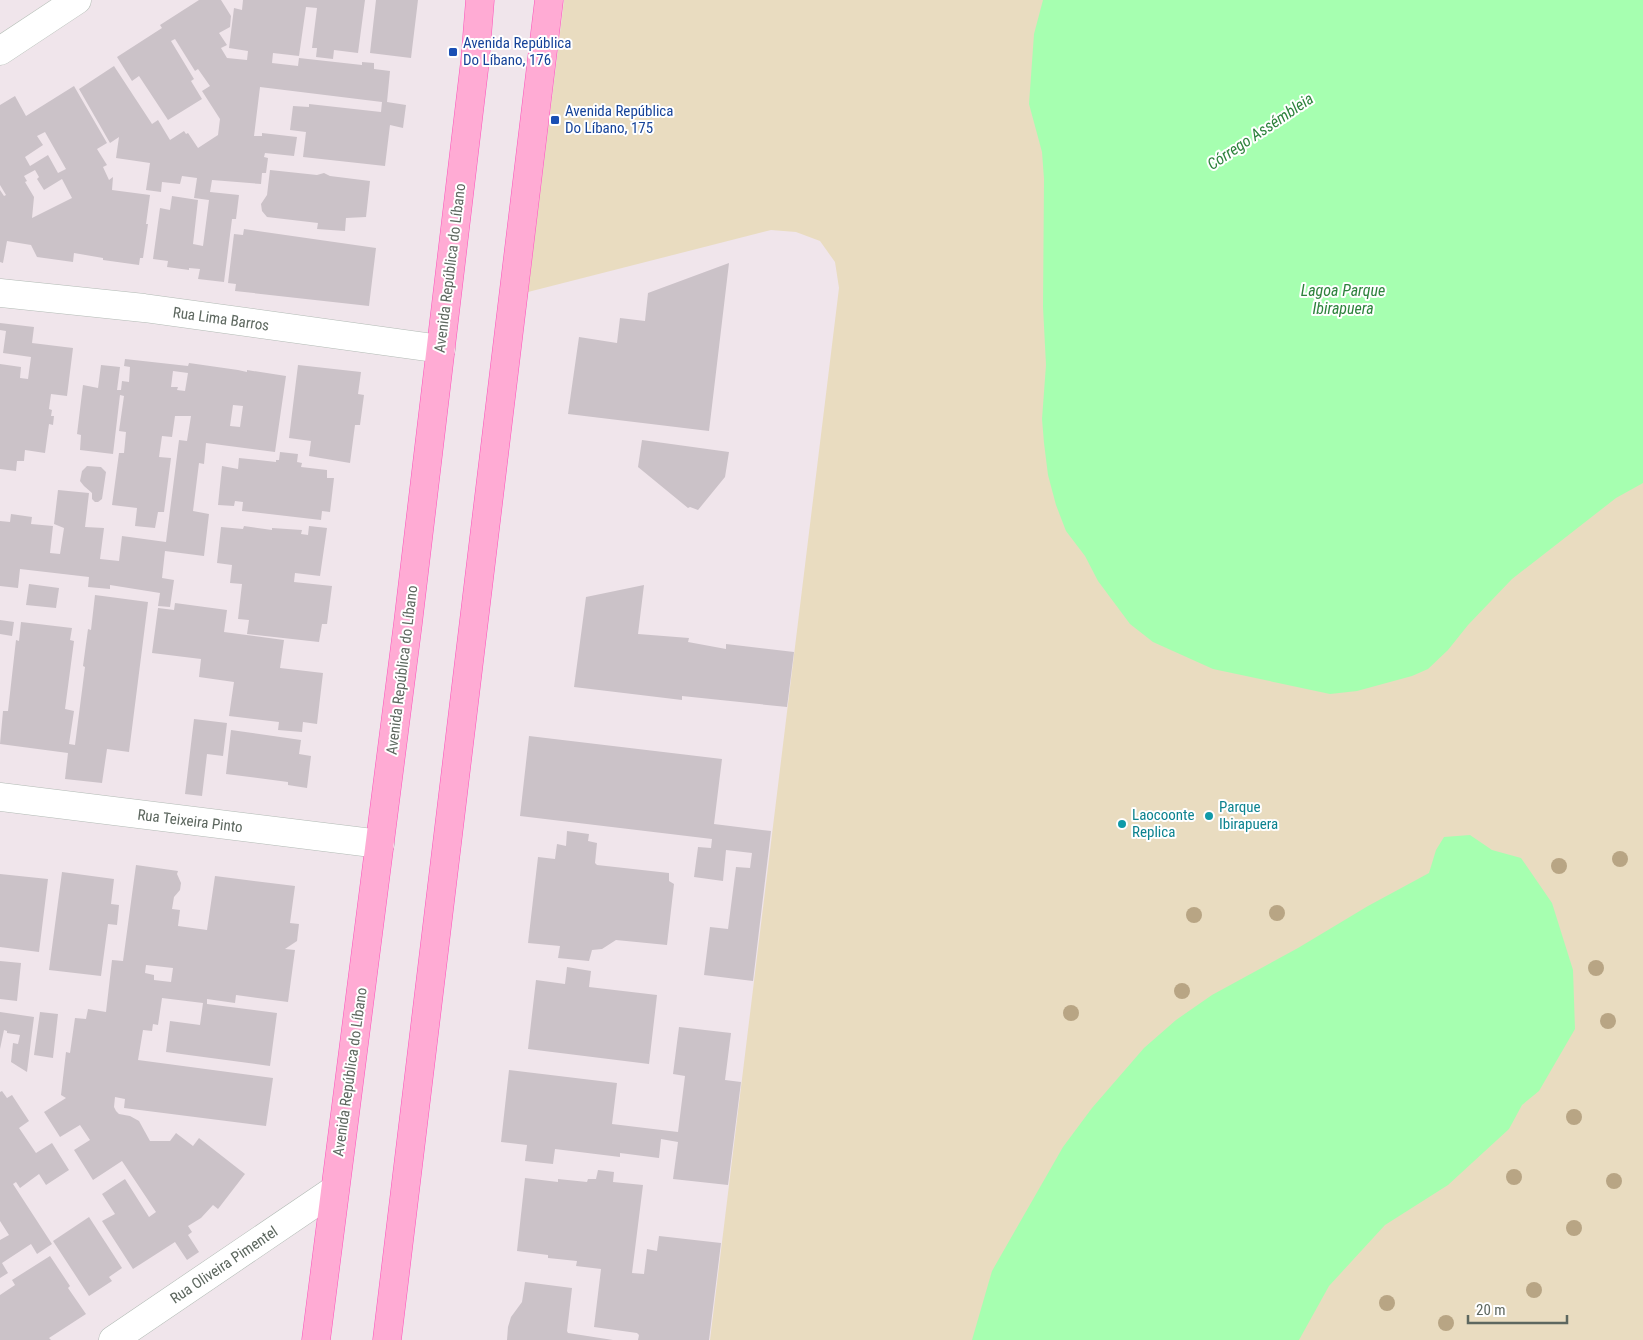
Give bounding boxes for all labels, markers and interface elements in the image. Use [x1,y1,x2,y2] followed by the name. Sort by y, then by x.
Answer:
[463,34,571,69] place label: Avenida República Do Líbano, 176
[447,46,459,58] marker: Avenida República Do Líbano, 176
[1204,89,1317,174] water label: Córrego Assémbleia
[565,102,673,137] place label: Avenida República Do Líbano, 175
[549,114,561,126] marker: Avenida República Do Líbano, 175
[431,182,469,354] street label: Avenida República do Líbano
[1301,281,1385,318] water label: Lagoa Parque Ibirapuera
[172,303,270,335] street label: Rua Lima Barros
[383,584,421,756] street label: Avenida República do Líbano
[1219,798,1278,833] place label: Parque Ibirapuera
[136,806,244,836] street label: Rua Teixeira Pinto
[1132,806,1195,841] place label: Laocoonte Replica
[1203,810,1215,822] marker: Parque Ibirapuera
[1116,818,1128,830] marker: Laocoonte Replica
[329,986,371,1158] street label: Avenida República do Líbano
[167,1222,281,1308] street label: Rua Oliveira Pimentel
[1468,1292,1567,1324] scale bar
[1476,1301,1506,1319] text: 20 m

